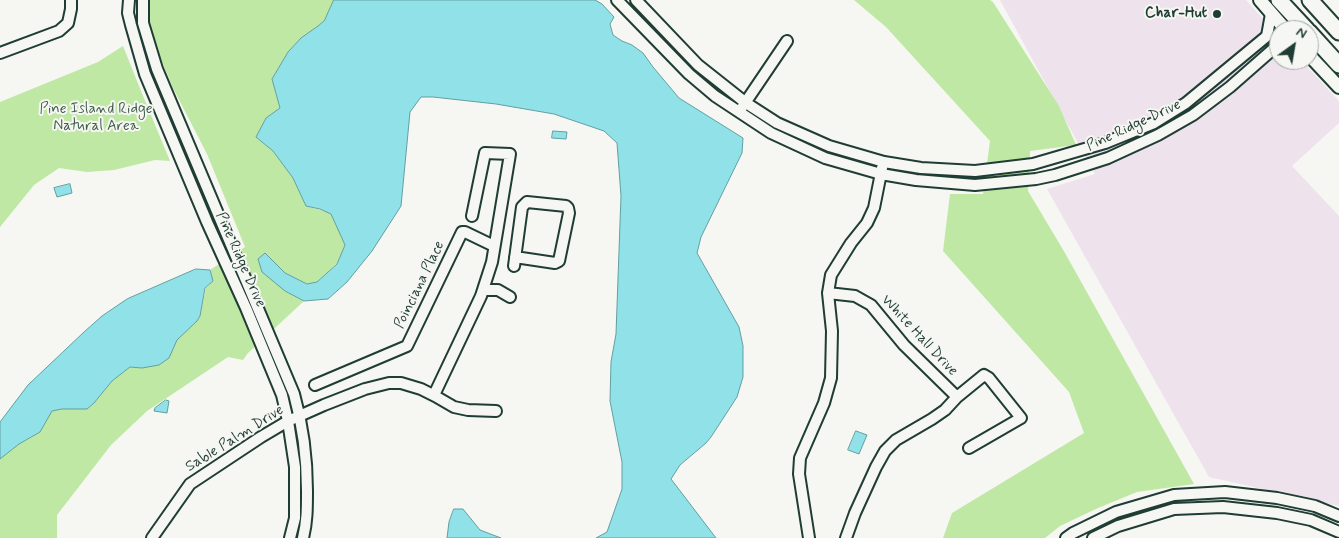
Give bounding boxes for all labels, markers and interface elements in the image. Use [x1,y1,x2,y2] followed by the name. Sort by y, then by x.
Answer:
[1145,5,1207,23] place label: Char-Hut
[1211,8,1223,20] marker: Char-Hut
[1269,20,1319,70] north arrow
[1293,23,1310,43] text: N
[1084,96,1184,156] street label: Pine Ridge Drive
[39,101,153,136] park label: Pine Island Ridge Natural Area
[211,210,269,310] street label: Pine Ridge Drive
[391,238,449,332] street label: Poinciana Place
[877,292,961,380] street label: White Hall Drive
[183,402,287,476] street label: Sable Palm Drive

